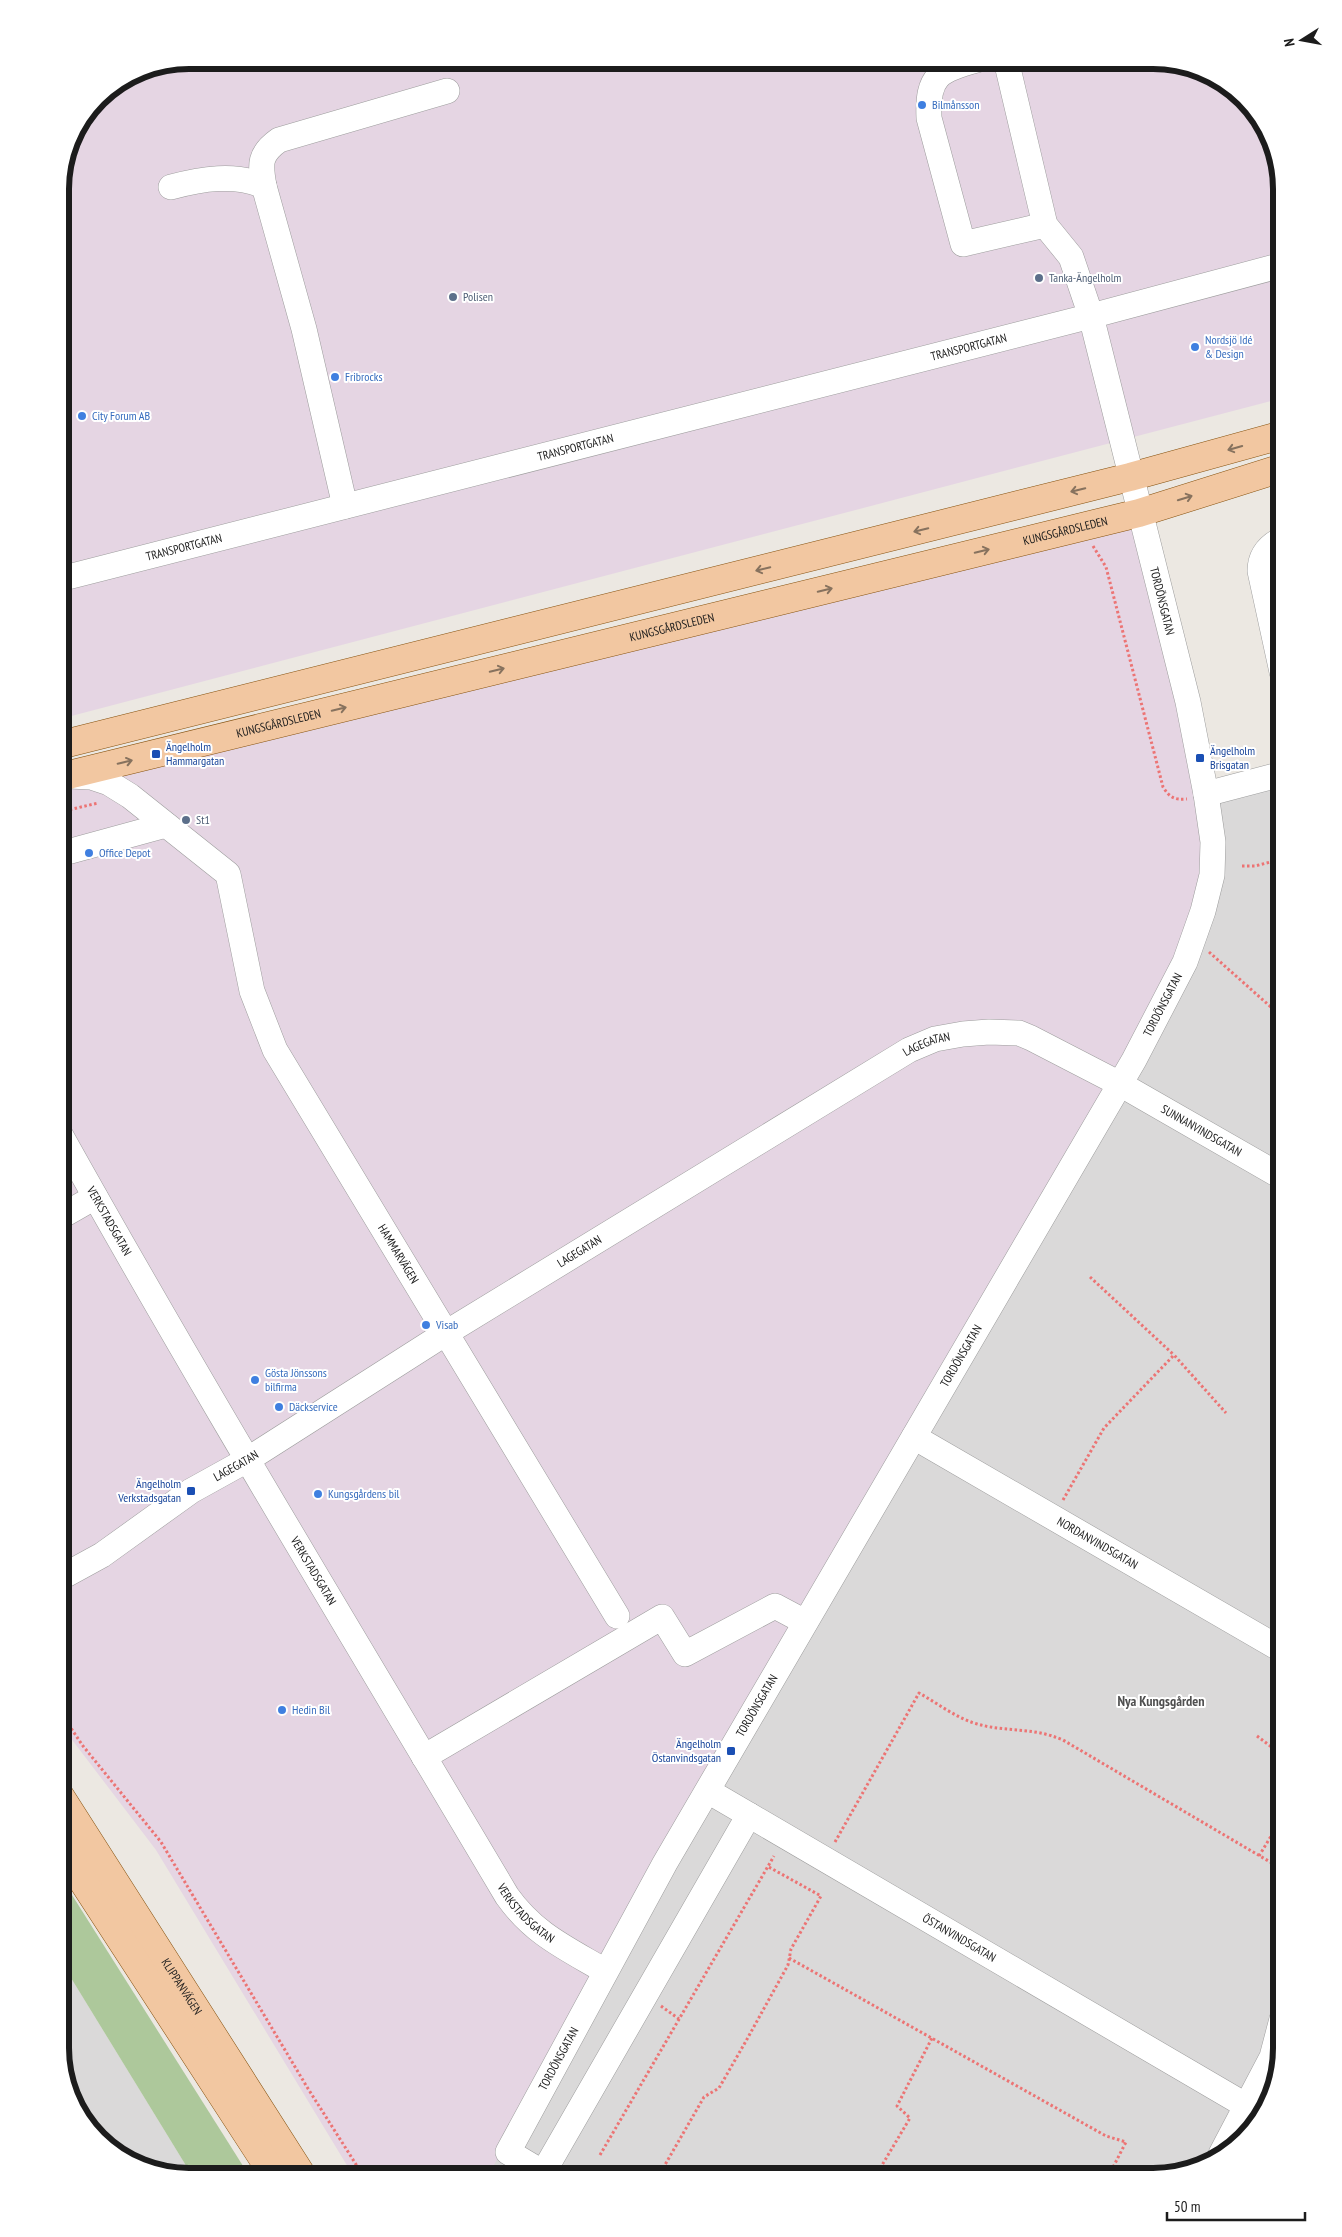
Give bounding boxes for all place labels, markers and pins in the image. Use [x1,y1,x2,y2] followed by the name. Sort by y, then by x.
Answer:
[932,97,980,112] place label: Bilmånsson
[916,99,928,111] marker: Bilmånsson
[1049,270,1121,285] place label: Tanka-Ängelholm
[1033,272,1045,284] marker: Tanka-Ängelholm
[463,289,493,304] place label: Polisen
[447,291,459,303] marker: Polisen
[1205,332,1252,361] place label: Nordsjö Idé & Design
[1189,341,1201,353] marker: Nordsjö Idé & Design
[345,369,383,384] place label: Fribrocks
[329,371,341,383] marker: Fribrocks
[92,408,150,423] place label: City Forum AB
[76,410,88,422] marker: City Forum AB
[166,739,224,768] place label: Ängelholm Hammargatan
[1210,743,1255,772] place label: Ängelholm Brisgatan
[150,748,162,760] marker: Ängelholm Hammargatan
[1194,752,1206,764] marker: Ängelholm Brisgatan
[196,812,210,827] place label: St1
[180,814,192,826] marker: St1
[99,845,151,860] place label: Office Depot
[83,847,95,859] marker: Office Depot
[435,1317,458,1332] place label: Visab
[420,1319,432,1331] marker: Visab
[265,1365,327,1394] place label: Gösta Jönssons bilfirma
[249,1374,261,1386] marker: Gösta Jönssons bilfirma
[289,1399,338,1414] place label: Däckservice
[273,1401,285,1413] marker: Däckservice
[117,1476,181,1505] place label: Ängelholm Verkstadsgatan
[185,1485,197,1497] marker: Ängelholm Verkstadsgatan
[328,1486,399,1501] place label: Kungsgårdens bil
[312,1488,324,1500] marker: Kungsgårdens bil
[292,1702,330,1717] place label: Hedin Bil
[276,1704,288,1716] marker: Hedin Bil
[652,1736,721,1765] place label: Ängelholm Östanvindsgatan
[725,1745,737,1757] marker: Ängelholm Östanvindsgatan

